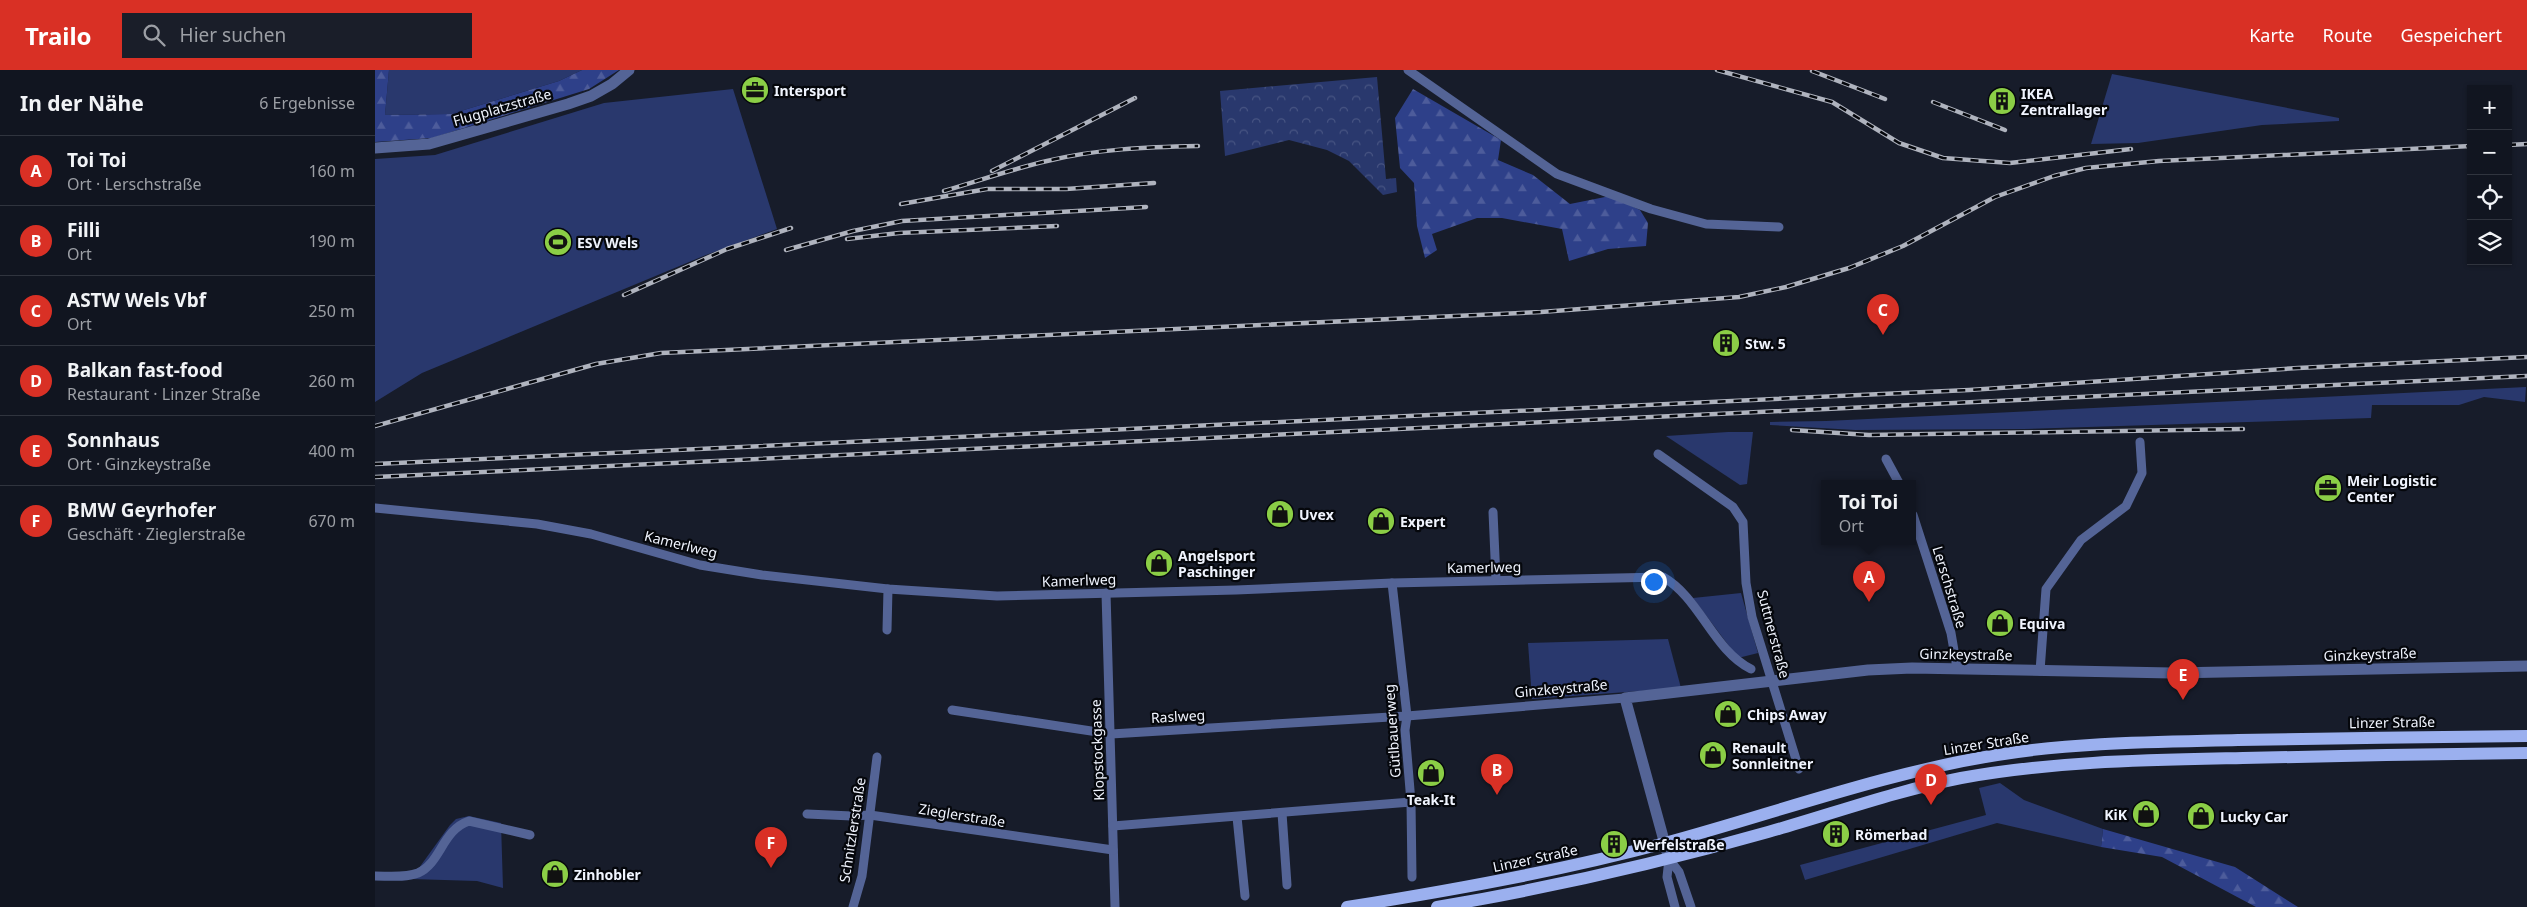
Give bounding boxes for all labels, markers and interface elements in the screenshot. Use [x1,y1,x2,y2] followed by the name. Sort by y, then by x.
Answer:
[122,13,472,58] search box
[25,19,92,52] text: Trailo
[140,21,168,49] icon: search
[180,22,286,48] text: Hier suchen
[2249,23,2295,47] text: Karte
[2323,23,2372,47] text: Route
[2400,23,2502,47] text: Gespeichert
[740,75,770,105] office icon: Intersport
[774,81,846,100] place label: Intersport
[450,84,554,130] street label: Flugplatzstraße
[2021,84,2108,119] place label: IKEA Zentrallager
[2467,85,2512,265] map controls
[2467,85,2512,130] button: +
[1987,86,2017,116] building icon: IKEA Zentrallager
[20,89,144,117] text: In der Nähe
[259,92,355,114] text: 6 Ergebnisse
[2467,130,2512,175] button: −
[67,147,126,173] text: Toi Toi
[30,160,42,182] text: A
[308,160,355,182] text: 160 m
[67,173,202,195] text: Ort · Lerschstraße
[2467,175,2512,220] button: locate
[67,217,100,243] text: Filli
[2467,220,2512,265] button: layers
[543,227,573,257] sports icon: ESV Wels
[31,230,41,252] text: B
[308,230,355,252] text: 190 m
[577,233,638,252] place label: ESV Wels
[67,243,92,265] text: Ort
[67,287,206,313] text: ASTW Wels Vbf
[1867,294,1899,335] pin: C
[31,300,41,322] text: C
[308,300,355,322] text: 250 m
[67,313,92,335] text: Ort
[1711,328,1741,358] building icon: Stw. 5
[1745,334,1786,353] place label: Stw. 5
[67,357,223,383] text: Balkan fast-food
[30,370,42,392] text: D
[308,370,355,392] text: 260 m
[67,383,260,405] text: Restaurant · Linzer Straße
[67,427,160,453] text: Sonnhaus
[32,440,40,462] text: E
[308,440,355,462] text: 400 m
[67,453,211,475] text: Ort · Ginzkeystraße
[2347,471,2437,506] place label: Meir Logistic Center
[2313,473,2343,503] office icon: Meir Logistic Center
[1821,480,1916,545] popup
[1839,489,1898,515] text: Toi Toi
[67,497,216,523] text: BMW Geyrhofer
[1265,499,1295,529] shop icon: Uvex
[1299,505,1335,524] place label: Uvex
[1366,506,1396,536] shop icon: Expert
[32,510,40,532] text: F
[308,510,355,532] text: 670 m
[1400,512,1445,531] place label: Expert
[1839,515,1864,537] text: Ort
[67,523,246,545] text: Geschäft · Zieglerstraße
[643,526,719,562] street label: Kamerlweg
[1928,544,1972,630] street label: Lerschstraße
[1178,546,1256,581] place label: Angelsport Paschinger
[1144,548,1174,578] shop icon: Angelsport Paschinger
[1447,557,1521,577] street label: Kamerlweg
[1853,561,1885,602] pin: A
[1041,569,1117,591] street label: Kamerlweg
[1641,569,1667,595] your location
[1753,588,1795,680] street label: Suttnerstraße
[1985,608,2015,638] shop icon: Equiva
[2019,614,2065,633] place label: Equiva
[2323,643,2417,665] street label: Ginzkeystraße
[1919,644,2013,664] street label: Ginzkeystraße
[2167,659,2199,700] pin: E
[1514,674,1608,702] street label: Ginzkeystraße
[1379,684,1405,778] street label: Gütlbauerweg
[1086,699,1108,801] street label: Klopstockgasse
[1713,699,1743,729] shop icon: Chips Away
[1150,705,1206,727] street label: Raslweg
[1747,705,1827,724] place label: Chips Away
[2349,712,2435,732] street label: Linzer Straße
[1942,727,2030,759] street label: Linzer Straße
[1732,738,1814,773] place label: Renault Sonnleitner
[1698,740,1728,770] shop icon: Renault Sonnleitner
[1481,754,1513,795] pin: B
[1416,758,1446,788] shop icon: Teak-It
[1915,764,1947,805] pin: D
[834,776,870,884] street label: Schnitzlerstraße
[1407,790,1455,809] place label: Teak-It
[917,799,1007,831] street label: Zieglerstraße
[2131,799,2161,829] shop icon: KiK
[2186,801,2216,831] shop icon: Lucky Car
[2104,805,2128,824] place label: KiK
[2220,807,2289,826] place label: Lucky Car
[1821,819,1851,849] building icon: Römerbad
[1855,825,1927,844] place label: Römerbad
[755,827,787,868] pin: F
[1599,829,1629,859] building icon: Werfelstraße
[1633,835,1725,854] place label: Werfelstraße
[1491,840,1579,876] street label: Linzer Straße
[540,859,570,889] shop icon: Zinhobler
[574,865,642,884] place label: Zinhobler

